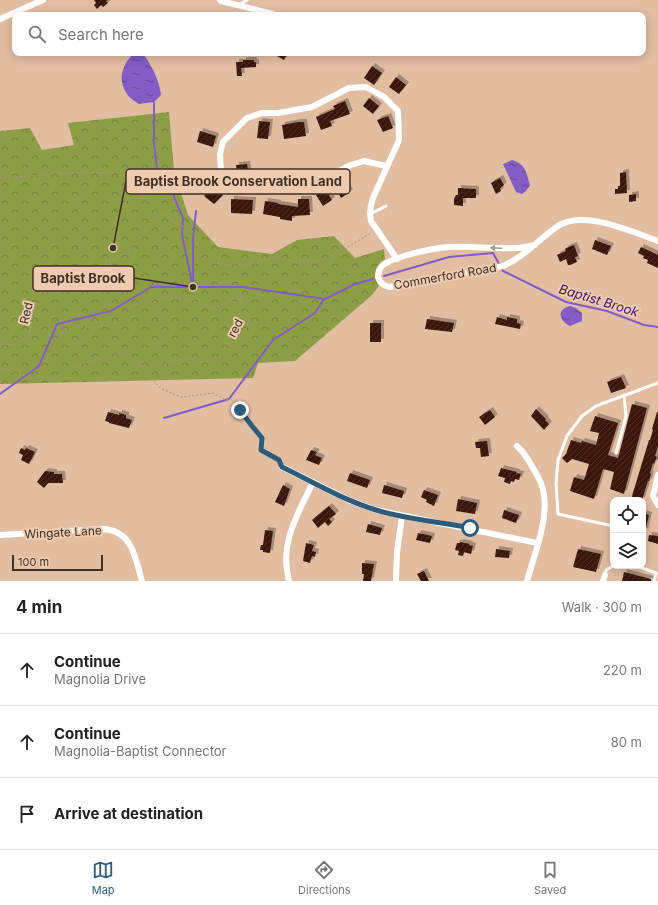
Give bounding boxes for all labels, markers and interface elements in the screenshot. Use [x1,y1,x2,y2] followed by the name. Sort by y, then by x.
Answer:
[12,12,646,56] search box
[26,23,48,45] icon: search
[58,25,144,44] text: Search here
[126,169,350,194] callout: Baptist Brook Conservation Land
[134,173,342,189] text: Baptist Brook Conservation Land
[489,245,502,251] one-way arrow
[393,260,497,292] street label: Commerford Road
[33,266,134,291] callout: Baptist Brook
[41,270,126,286] text: Baptist Brook
[557,280,642,320] water label: Baptist Brook
[16,301,36,325] street label: Red
[224,316,246,340] street label: red
[231,401,249,419] route end
[610,497,646,569] map controls
[610,497,646,533] button: locate
[461,519,479,537] route start
[24,522,102,542] street label: Wingate Lane
[610,533,646,569] button: layers
[12,553,103,572] scale bar
[18,555,49,569] text: 100 m
[16,597,62,617] text: 4 min
[562,599,642,615] text: Walk · 300 m
[54,652,121,671] text: Continue
[16,659,38,681] icon: ahead
[603,662,642,678] text: 220 m
[54,671,146,687] text: Magnolia Drive
[54,724,121,743] text: Continue
[16,731,38,753] icon: ahead
[611,734,642,750] text: 80 m
[54,743,226,759] text: Magnolia-Baptist Connector
[16,803,38,825] icon: arrive
[54,804,203,823] text: Arrive at destination
[92,859,115,897] tab: Map
[298,859,351,897] tab: Directions
[534,859,566,897] tab: Saved

